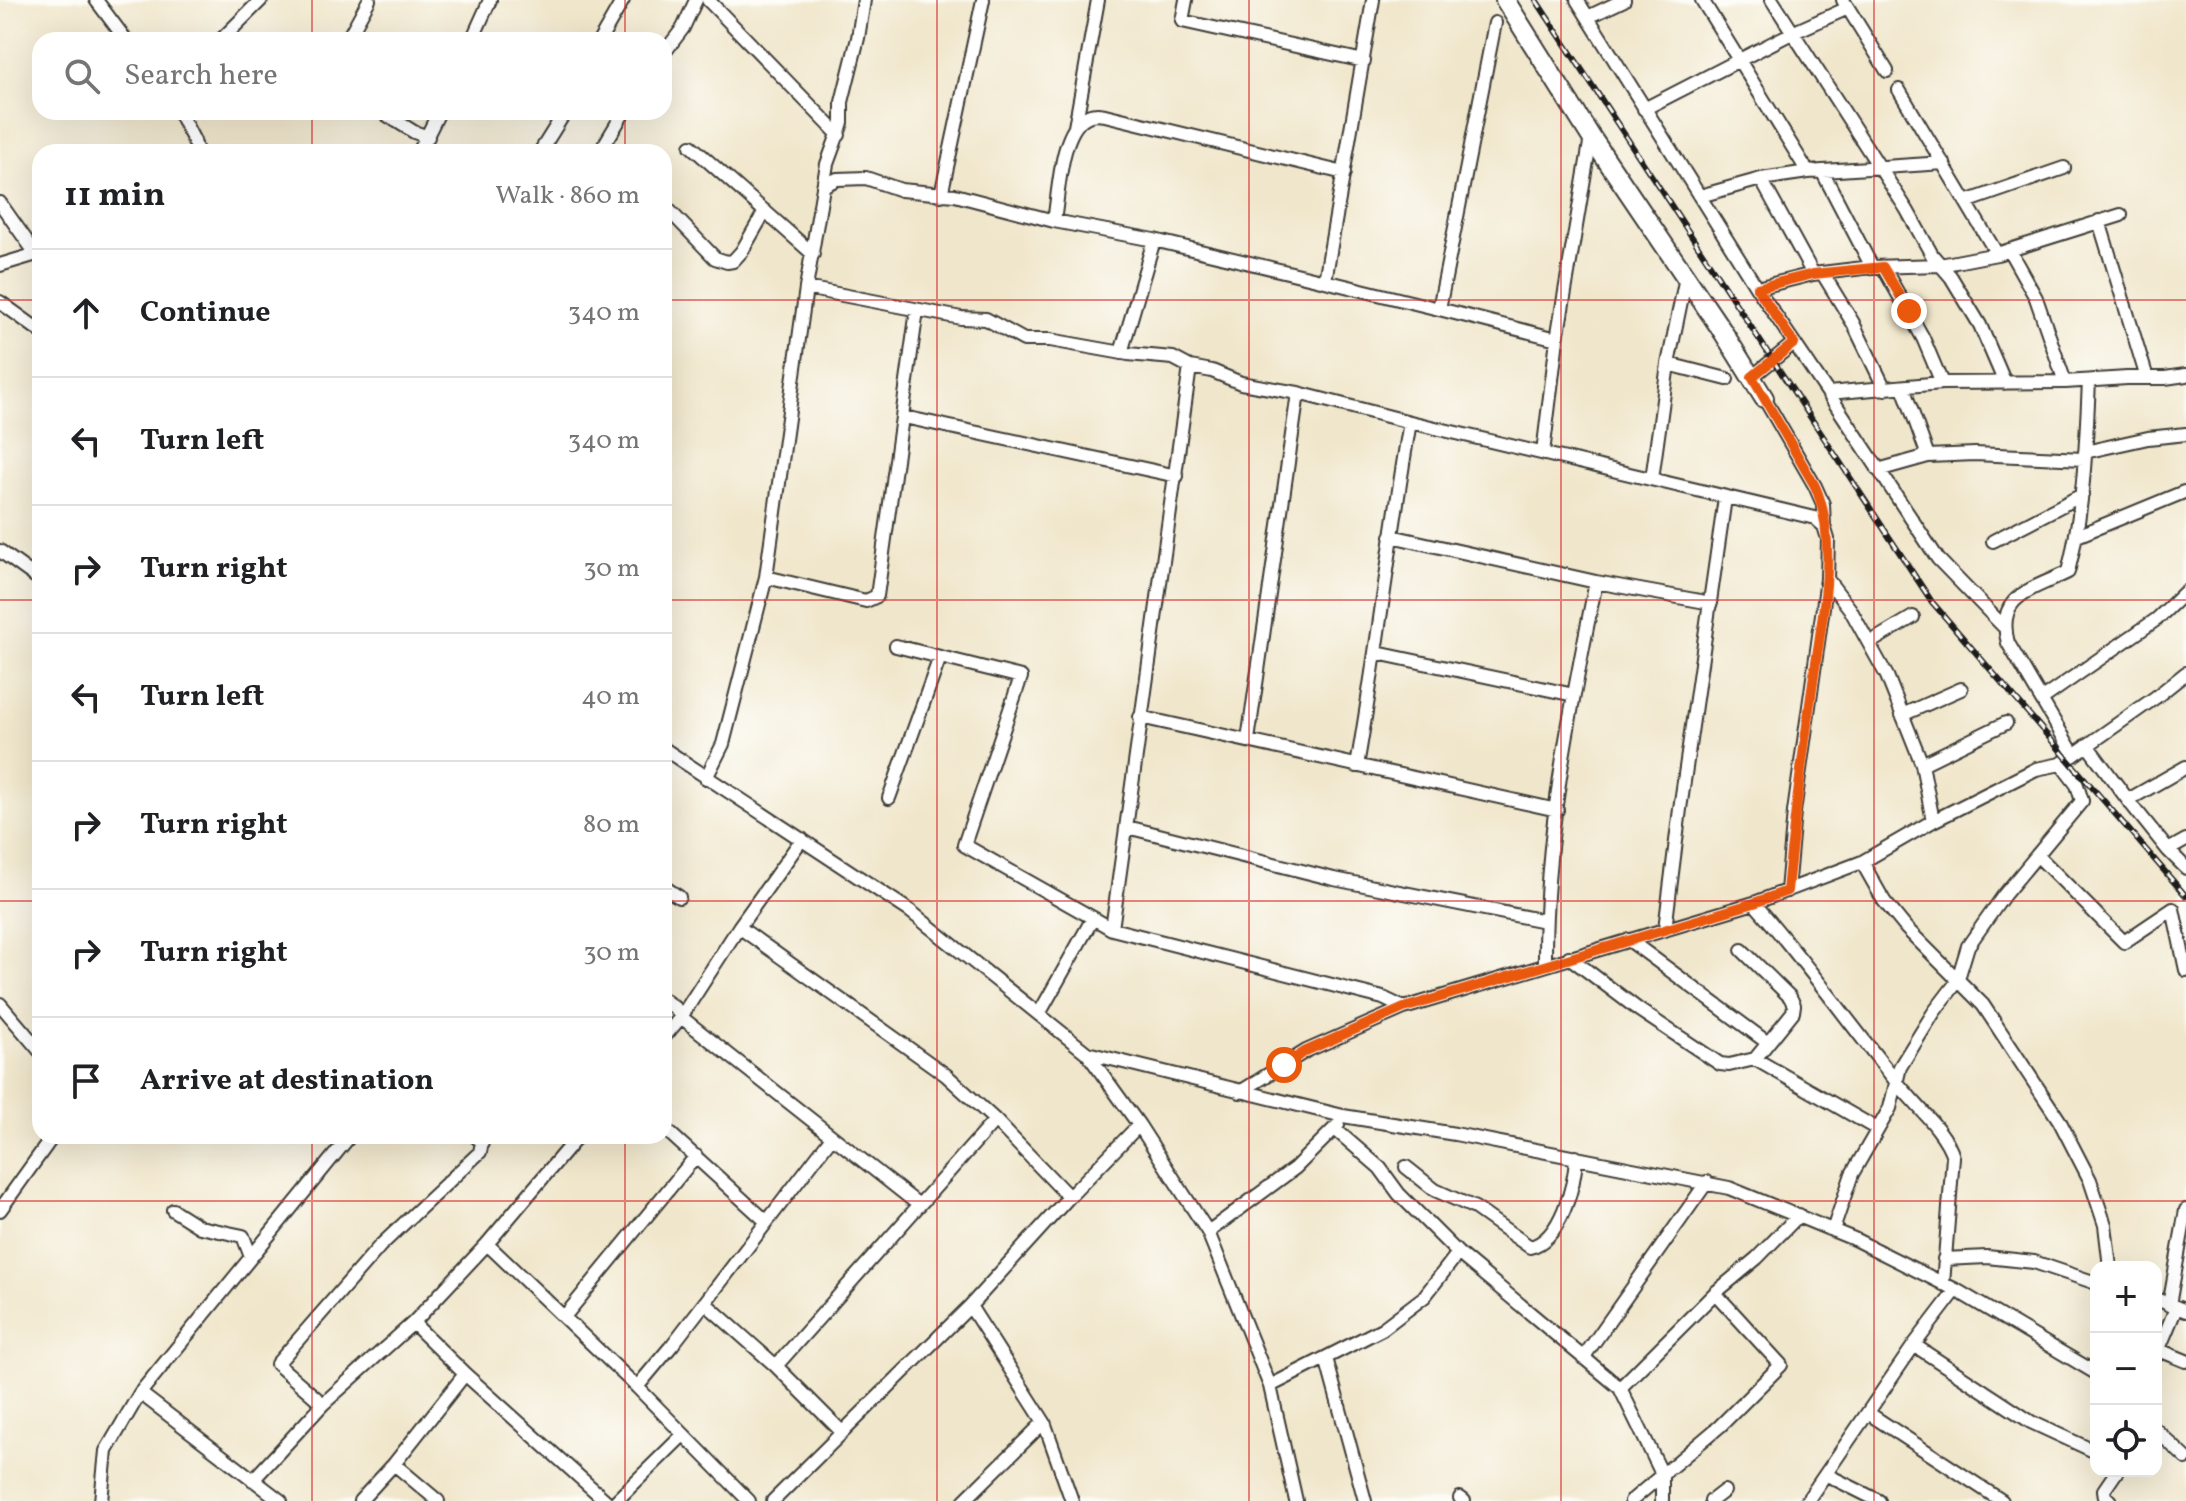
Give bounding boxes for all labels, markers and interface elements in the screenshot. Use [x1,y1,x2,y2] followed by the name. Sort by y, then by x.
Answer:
[32,32,672,120] search box
[60,54,104,98] icon: search
[124,55,278,97] text: Search here
[64,173,165,220] text: 11 min
[495,178,640,214] text: Walk · 860 m
[64,291,108,335] icon: ahead
[140,292,271,334] text: Continue
[1891,293,1927,329] route end
[568,295,640,331] text: 340 m
[64,419,108,463] icon: left
[140,420,264,462] text: Turn left
[568,423,640,459] text: 340 m
[64,547,108,591] icon: right
[140,548,288,590] text: Turn right
[583,551,640,587] text: 30 m
[64,675,108,719] icon: left
[140,676,264,718] text: Turn left
[581,679,640,715] text: 40 m
[64,803,108,847] icon: right
[140,804,288,846] text: Turn right
[583,807,640,843] text: 80 m
[64,931,108,975] icon: right
[140,932,288,974] text: Turn right
[583,935,640,971] text: 30 m
[1266,1047,1302,1083] route start
[64,1059,108,1103] icon: arrive
[140,1060,434,1102] text: Arrive at destination
[2090,1261,2162,1477] map controls
[2090,1261,2162,1333] button: +
[2090,1333,2162,1405] button: −
[2090,1405,2162,1477] button: locate

